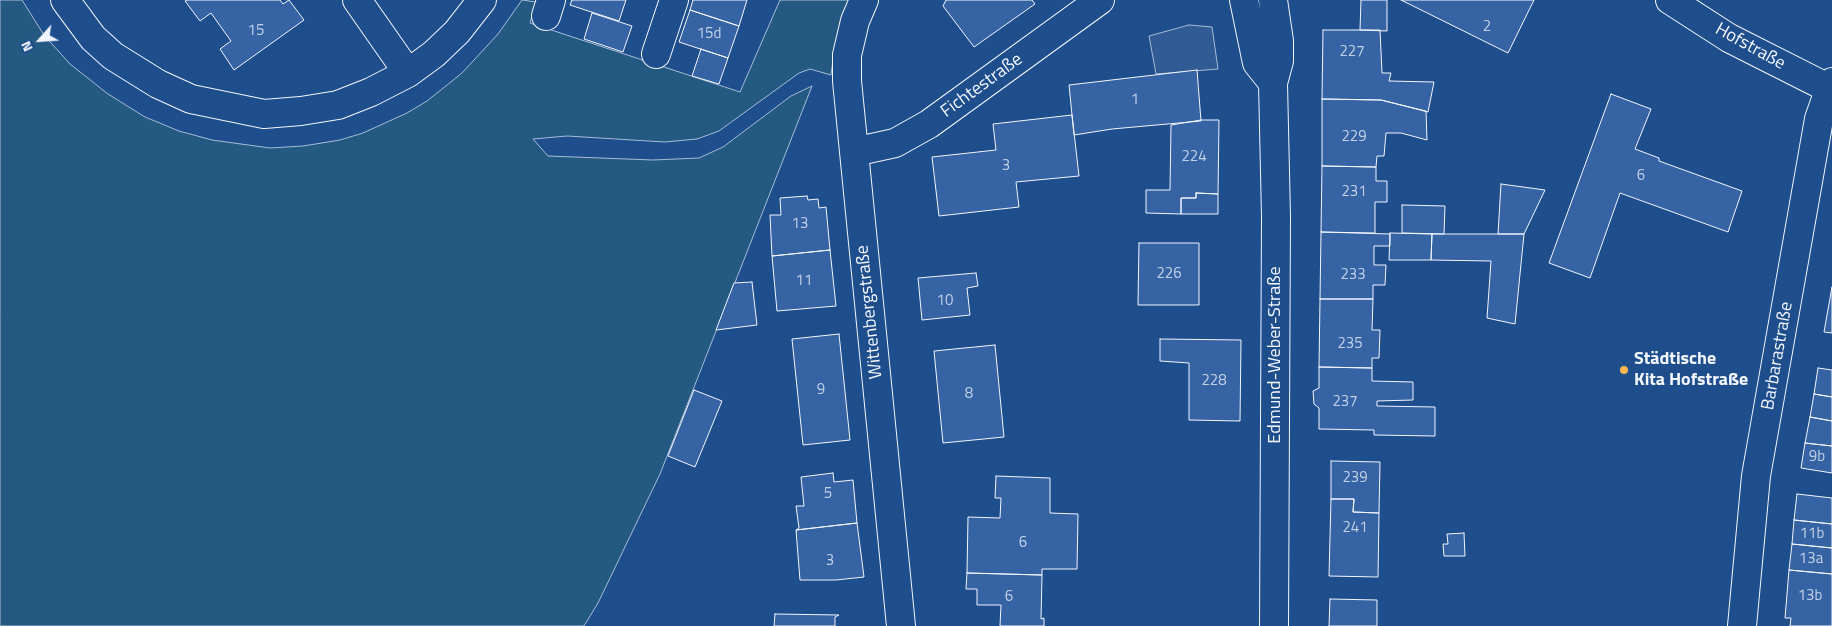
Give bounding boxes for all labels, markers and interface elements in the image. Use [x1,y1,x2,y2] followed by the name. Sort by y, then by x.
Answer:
[15,15,65,65] north arrow
[1483,18,1491,36] house number: 2
[1711,19,1789,75] street label: Hofstraße
[248,22,264,40] house number: 15
[697,25,721,43] house number: 15d
[15,38,38,56] text: N
[1339,43,1365,61] house number: 227
[937,49,1027,123] street label: Fichtestraße
[1131,91,1139,109] house number: 1
[1341,128,1367,146] house number: 229
[1181,148,1207,166] house number: 224
[1002,157,1010,175] house number: 3
[1637,167,1645,185] house number: 6
[1341,183,1367,201] house number: 231
[792,215,808,233] house number: 13
[852,244,888,380] street label: Wittenbergstraße
[1156,265,1182,283] house number: 226
[1265,266,1287,444] street label: Edmund-Weber-Straße
[1340,266,1366,284] house number: 233
[796,272,812,290] house number: 11
[937,292,953,310] house number: 10
[1758,300,1798,412] street label: Barbarastraße
[1337,335,1363,353] house number: 235
[1634,349,1748,392] place label: Städtische Kita Hofstraße
[1618,364,1630,376] marker: Städtische Kita Hofstraße
[1201,372,1227,390] house number: 228
[817,381,825,399] house number: 9
[965,385,973,403] house number: 8
[1332,393,1358,411] house number: 237
[1809,448,1825,466] house number: 9b
[1342,469,1368,487] house number: 239
[824,485,832,503] house number: 5
[1342,519,1368,537] house number: 241
[1800,525,1824,543] house number: 11b
[1019,534,1027,552] house number: 6
[1799,550,1823,568] house number: 13a
[826,552,834,570] house number: 3
[1798,587,1822,605] house number: 13b
[1005,588,1013,606] house number: 6

